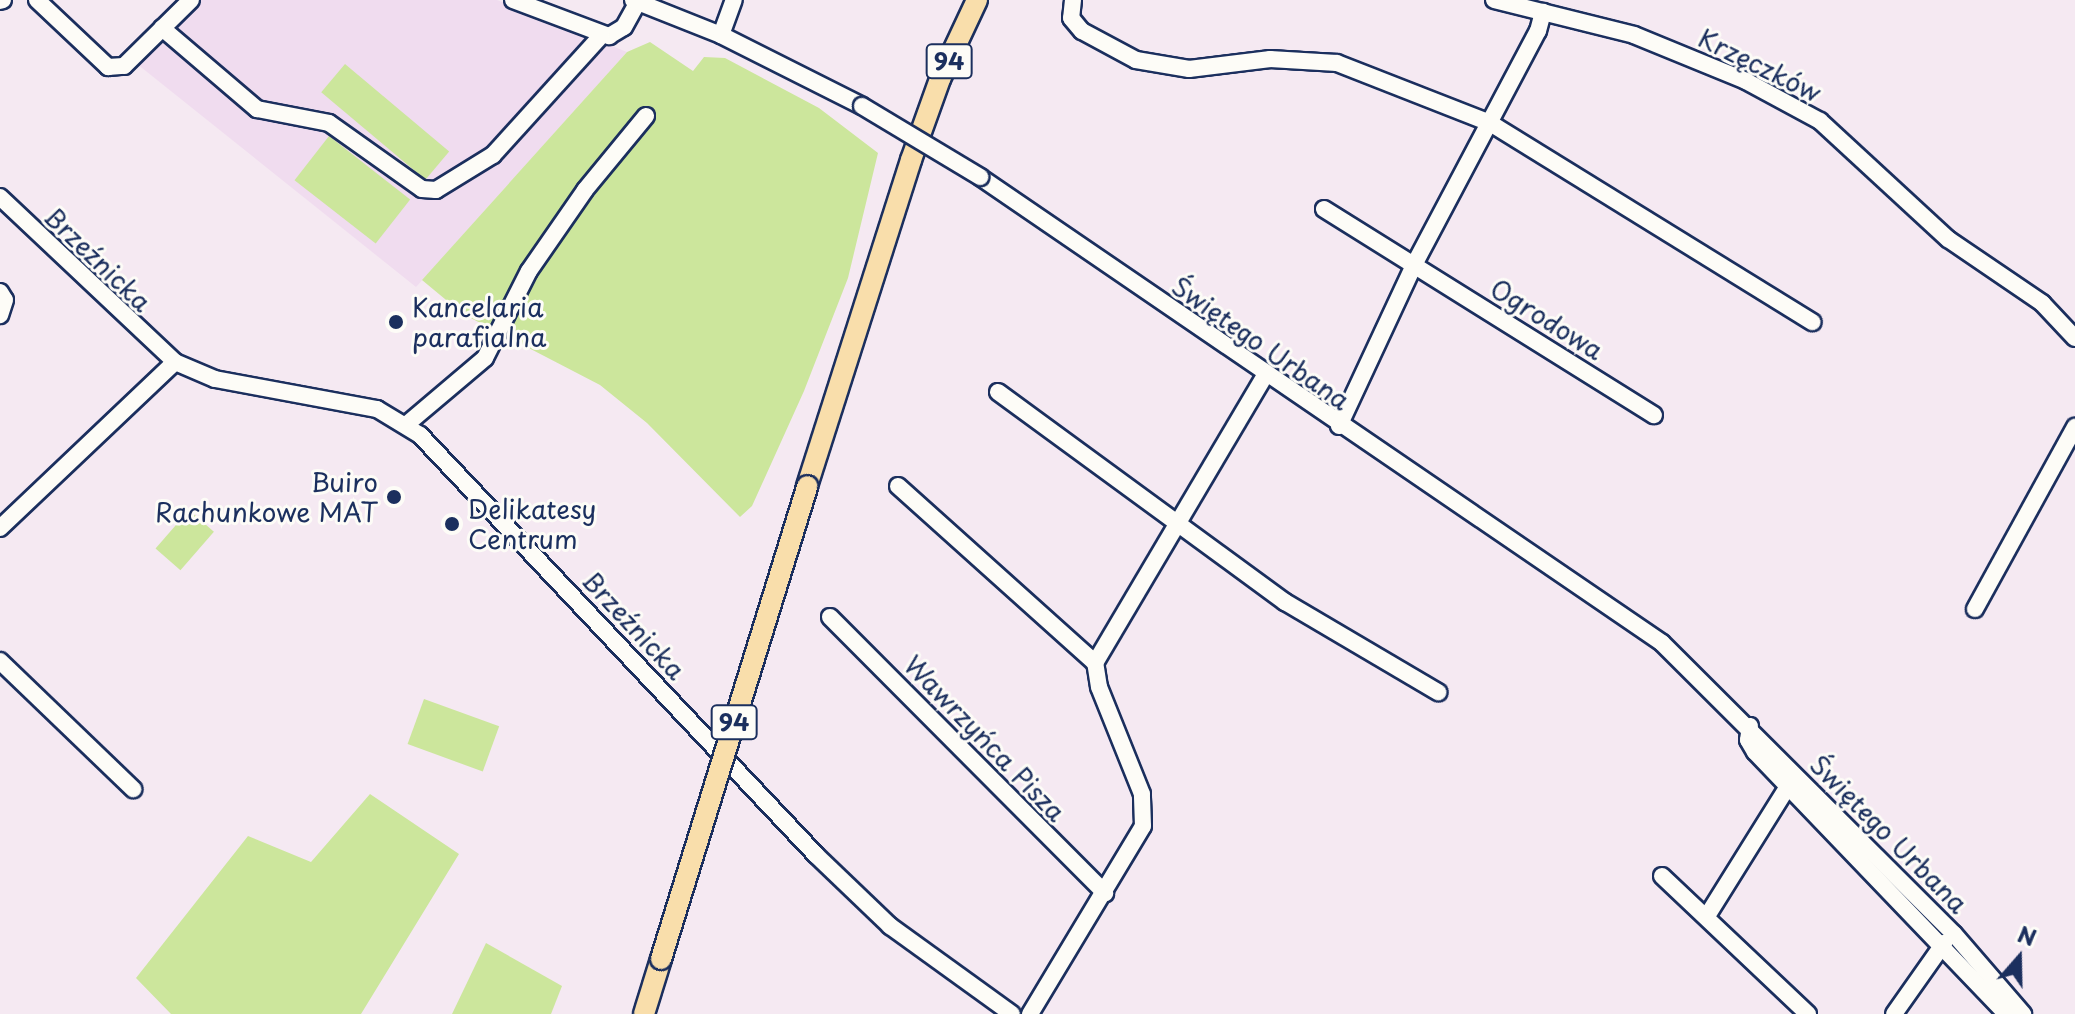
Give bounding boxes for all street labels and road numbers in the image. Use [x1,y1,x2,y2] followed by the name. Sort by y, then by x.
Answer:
[1693,22,1827,108] street label: Krzęczków
[925,41,973,81] road number: 94
[38,200,158,318] street label: Brzeźnicka
[1165,269,1357,417] street label: Świętego Urbana
[1485,272,1609,366] street label: Ogrodowa
[576,565,692,685] street label: Brzeźnicka
[898,649,1072,827] street label: Wawrzyńca Pisza
[710,702,758,742] road number: 94
[1803,748,1975,920] street label: Świętego Urbana

